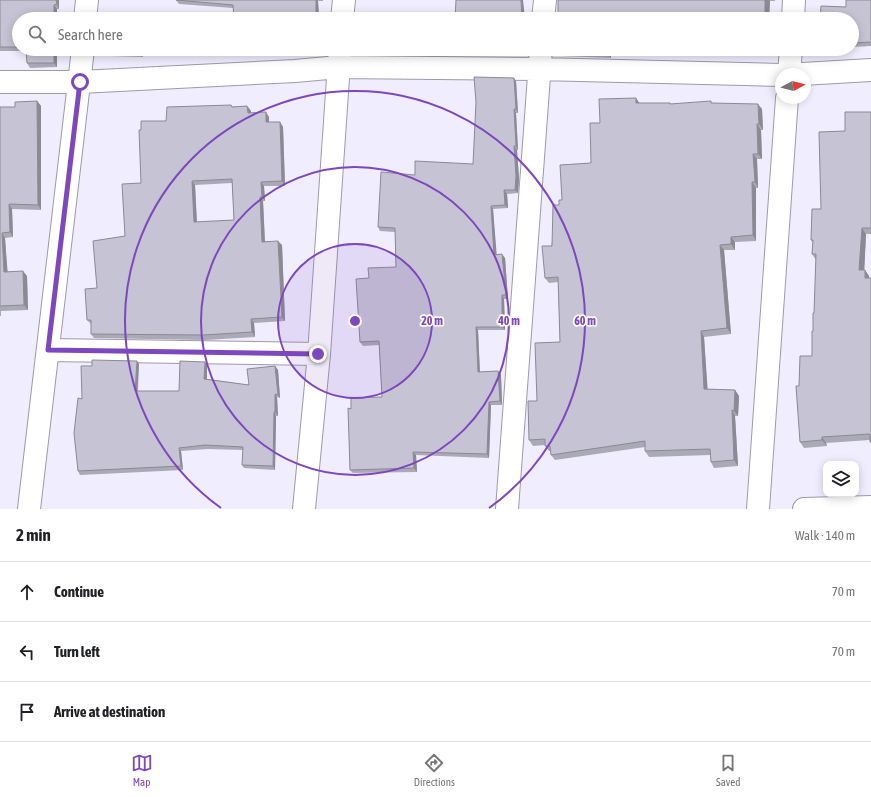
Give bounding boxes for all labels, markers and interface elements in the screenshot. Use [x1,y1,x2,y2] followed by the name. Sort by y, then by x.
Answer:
[12,12,859,56] search box
[26,23,48,45] icon: search
[58,26,123,43] text: Search here
[775,68,811,104] north arrow
[71,73,89,91] route start
[348,314,362,328] centre of rings
[421,314,443,328] text: 20 m
[497,314,520,328] text: 40 m
[574,314,596,328] text: 60 m
[309,345,327,363] route end
[823,461,859,497] map controls
[823,461,859,497] button: layers
[16,525,51,545] text: 2 min
[795,528,855,543] text: Walk · 140 m
[16,581,38,603] icon: ahead
[54,583,104,600] text: Continue
[832,584,855,599] text: 70 m
[16,641,38,663] icon: left
[54,643,100,660] text: Turn left
[832,644,855,659] text: 70 m
[16,701,38,723] icon: arrive
[54,703,165,720] text: Arrive at destination
[131,752,153,788] tab: Map
[414,752,455,788] tab: Directions
[716,752,740,788] tab: Saved

